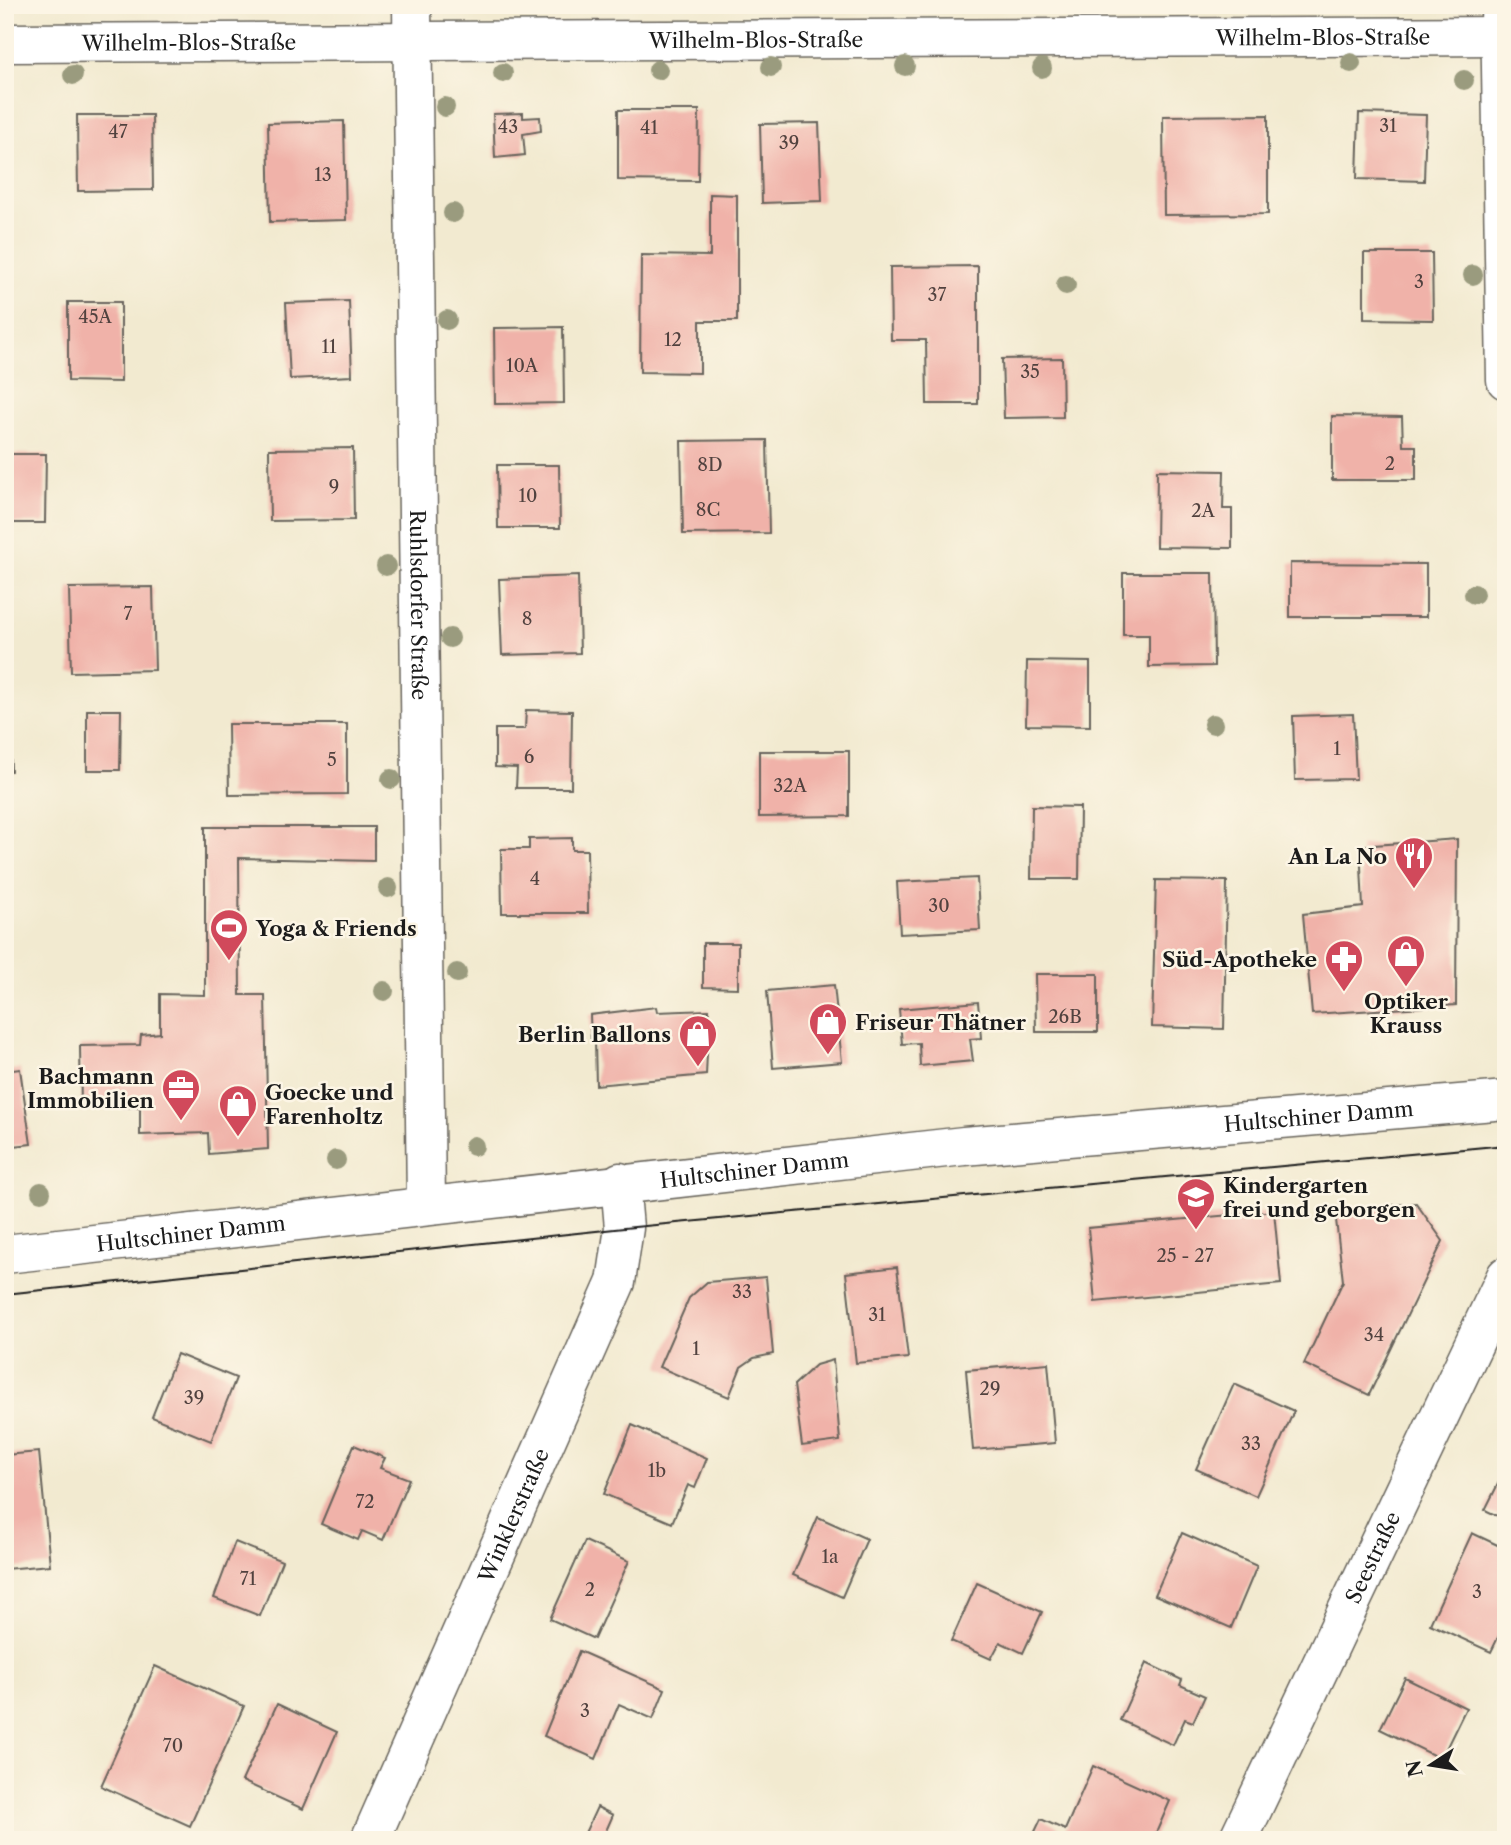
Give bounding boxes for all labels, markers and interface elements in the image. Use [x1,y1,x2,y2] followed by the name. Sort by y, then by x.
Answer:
[1215,24,1430,50] street label: Wilhelm-Blos-Straße
[648,26,863,53] street label: Wilhelm-Blos-Straße
[81,29,296,55] street label: Wilhelm-Blos-Straße
[1379,115,1397,137] house number: 31
[498,116,518,138] house number: 43
[640,117,658,139] house number: 41
[108,121,128,143] house number: 47
[779,132,799,154] house number: 39
[314,164,332,186] house number: 13
[1414,271,1424,293] house number: 3
[928,284,947,306] house number: 37
[78,306,112,328] house number: 45A
[664,329,682,351] house number: 12
[321,336,337,358] house number: 11
[506,355,539,377] house number: 10A
[1020,361,1040,383] house number: 35
[1385,453,1395,475] house number: 2
[697,454,723,476] house number: 8D
[329,476,339,498] house number: 9
[519,485,537,507] house number: 10
[696,499,720,521] house number: 8C
[1191,500,1215,522] house number: 2A
[405,509,433,700] street label: Ruhlsdorfer Straße
[124,603,133,625] house number: 7
[522,608,532,630] house number: 8
[1333,738,1341,760] house number: 1
[524,746,534,768] house number: 6
[327,749,337,771] house number: 5
[773,775,807,797] house number: 32A
[1393,835,1435,890] restaurant icon: An La No
[1287,844,1387,869] place label: An La No
[530,868,540,890] house number: 4
[928,895,950,917] house number: 30
[208,907,250,962] sports icon: Yoga & Friends
[255,916,417,941] place label: Yoga & Friends
[1385,933,1427,988] shop icon: Optiker Krauss
[1323,938,1365,993] pharmacy icon: Süd-Apotheke
[1162,947,1317,972] place label: Süd-Apotheke
[1364,989,1449,1038] place label: Optiker Krauss
[807,1001,849,1056] shop icon: Friseur Thätner
[1048,1006,1082,1028] house number: 26B
[855,1010,1027,1035] place label: Friseur Thätner
[677,1013,719,1068] shop icon: Berlin Ballons
[518,1022,671,1047] place label: Berlin Ballons
[27,1064,155,1113] place label: Bachmann Immobilien
[160,1067,202,1122] office icon: Bachmann Immobilien
[265,1080,394,1129] place label: Goecke und Farenholtz
[217,1083,259,1138] shop icon: Goecke und Farenholtz
[1223,1095,1415,1136] street label: Hultschiner Damm
[658,1147,851,1193] street label: Hultschiner Damm
[1223,1173,1416,1222] place label: Kindergarten frei und geborgen
[1175,1176,1217,1231] school or university icon: Kindergarten frei und geborgen
[95,1210,287,1256] street label: Hultschiner Damm
[1156,1245,1214,1267] house number: 25 - 27
[732,1281,752,1303] house number: 33
[868,1304,886,1326] house number: 31
[1364,1324,1384,1346] house number: 34
[692,1338,700,1360] house number: 1
[980,1378,1000,1400] house number: 29
[184,1387,204,1409] house number: 39
[1241,1433,1261,1455] house number: 33
[472,1444,554,1587] street label: Winklerstraße
[648,1460,666,1482] house number: 1b
[355,1491,375,1513] house number: 72
[1340,1507,1405,1607] street label: Seestraße
[821,1546,839,1568] house number: 1a
[240,1568,257,1590] house number: 71
[585,1579,595,1601] house number: 2
[1472,1581,1482,1603] house number: 3
[580,1700,590,1722] house number: 3
[1396,1730,1466,1800] north arrow
[163,1735,183,1757] house number: 70
[1402,1758,1428,1779] text: N

